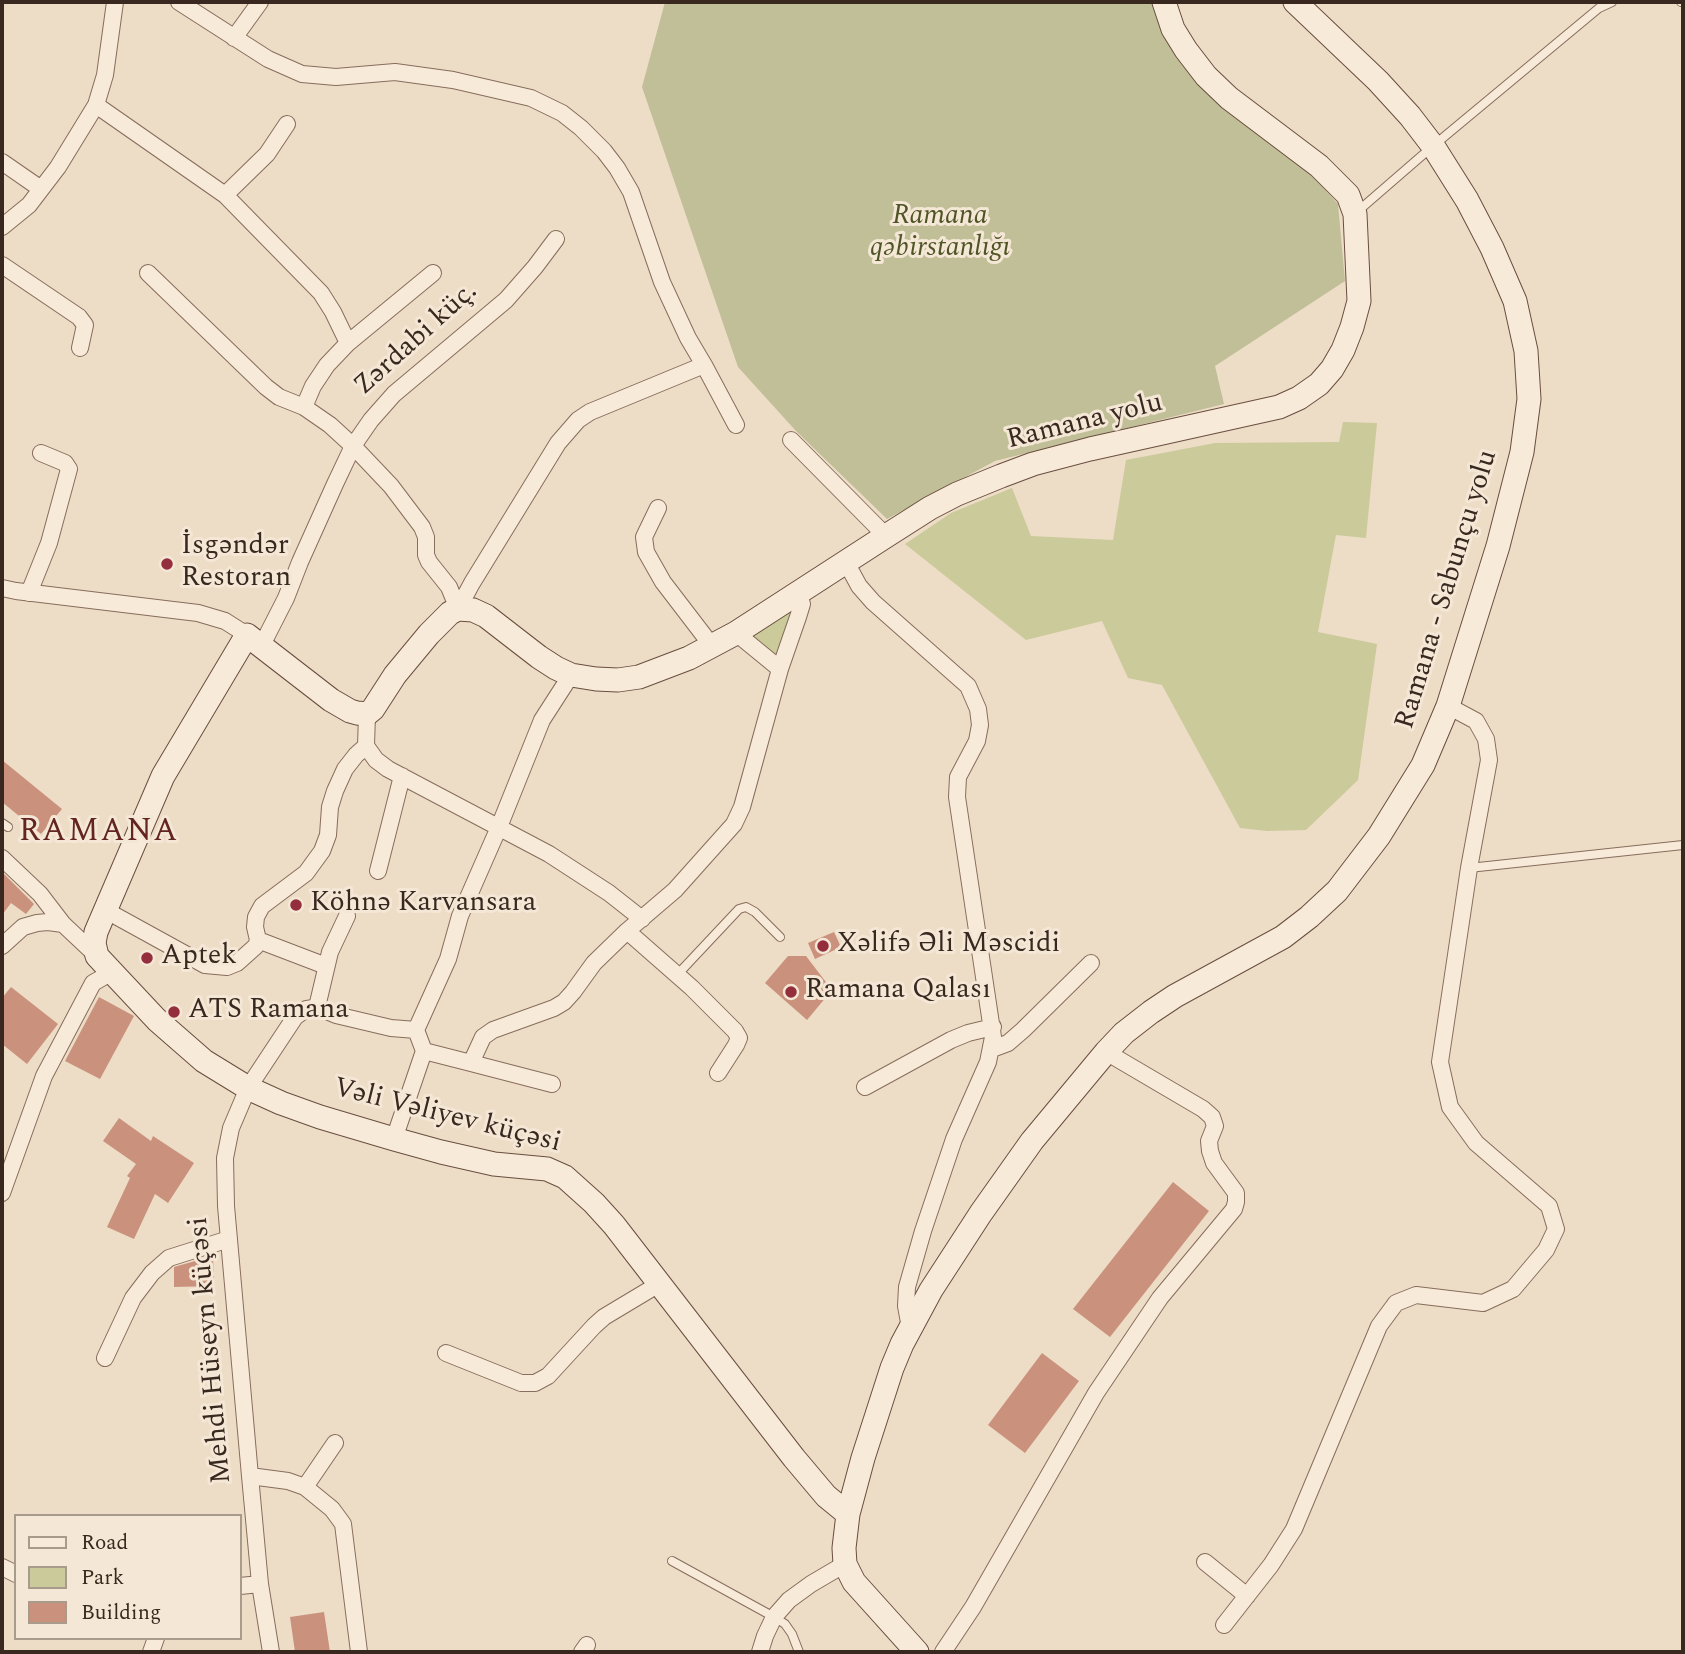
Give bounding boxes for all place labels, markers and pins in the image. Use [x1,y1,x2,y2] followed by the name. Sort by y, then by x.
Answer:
[181,531,291,597] place label: İsgəndər Restoran
[159,556,175,572] marker: İsgəndər Restoran
[310,888,537,922] place label: Köhnə Karvansara
[288,897,304,913] marker: Köhnə Karvansara
[837,929,1060,963] place label: Xəlifə Əli Məscidi
[815,938,831,954] marker: Xəlifə Əli Məscidi
[161,941,237,975] place label: Aptek
[139,950,155,966] marker: Aptek
[805,975,991,1009] place label: Ramana Qalası
[783,984,799,1000] marker: Ramana Qalası
[188,995,349,1029] place label: ATS Ramana
[166,1004,182,1020] marker: ATS Ramana

